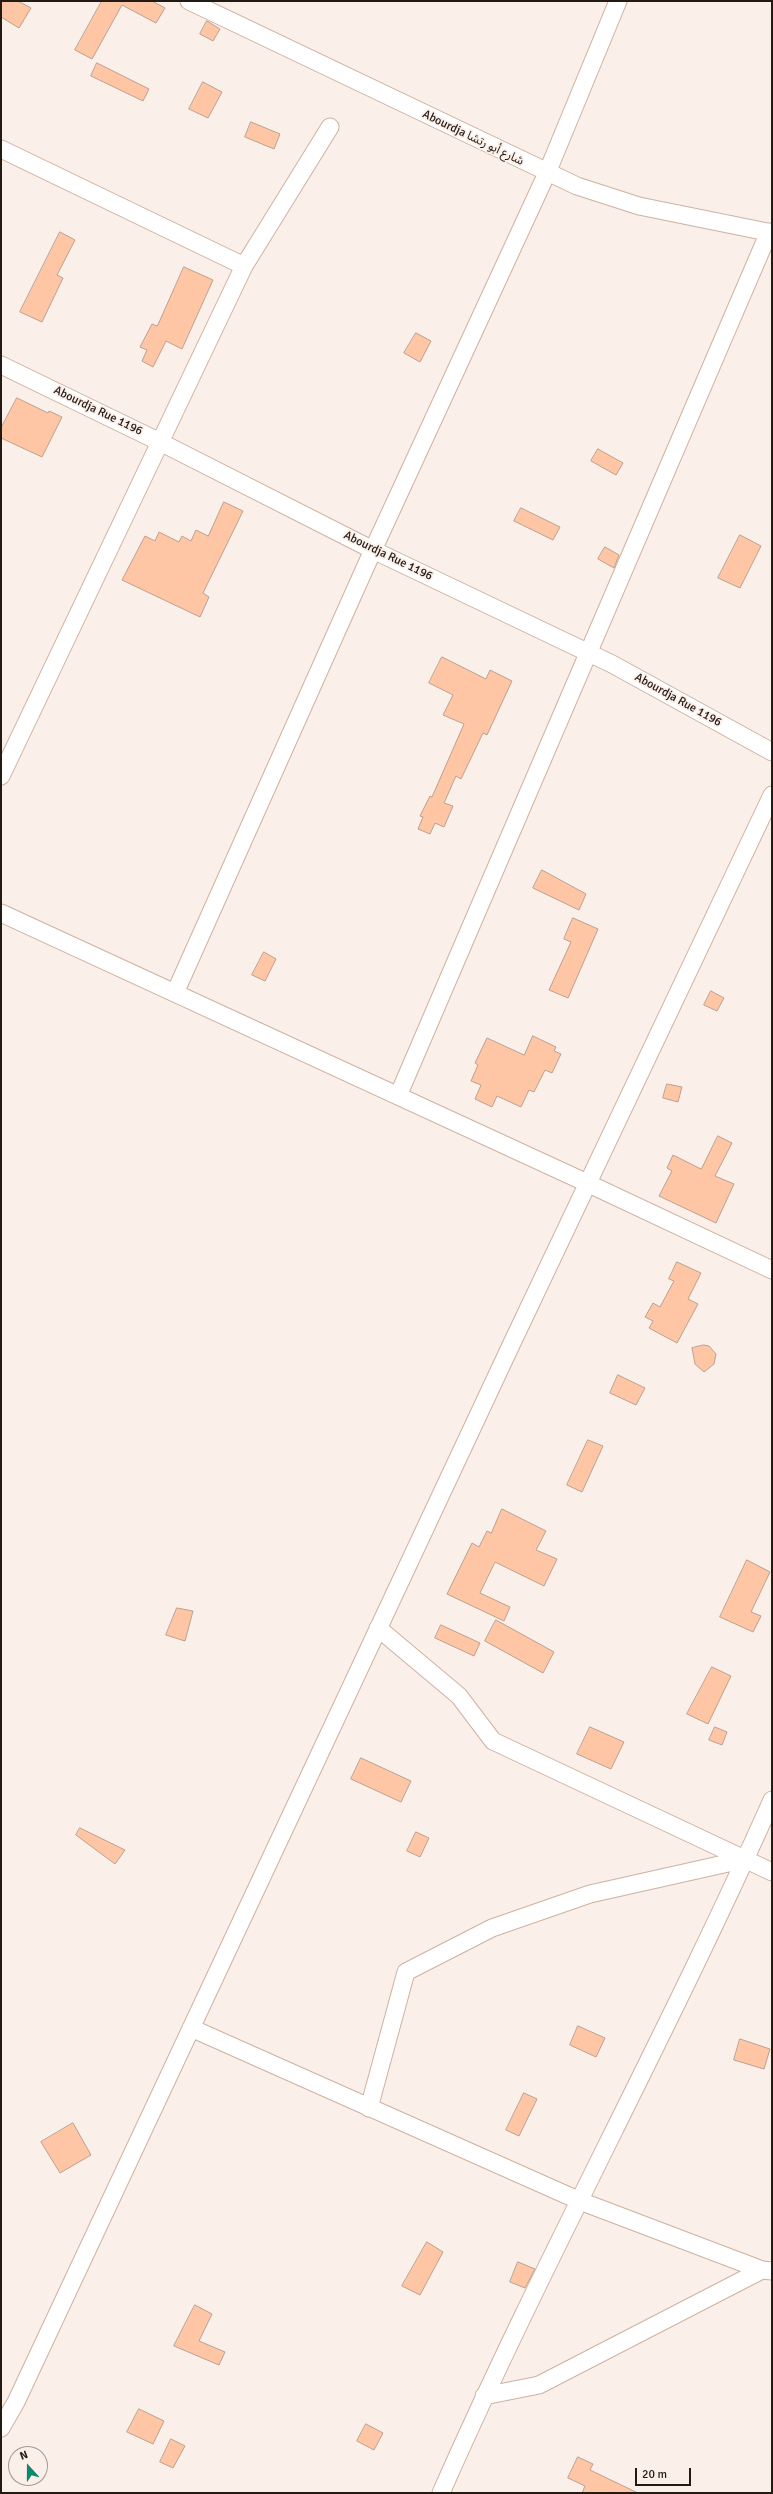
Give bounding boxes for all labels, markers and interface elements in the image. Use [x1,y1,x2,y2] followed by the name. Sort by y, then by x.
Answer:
[420,107,526,169] street label: Abourdja شارع أبو رتشا
[51,383,145,439] street label: Abourdja Rue 1196
[341,528,435,584] street label: Abourdja Rue 1196
[632,670,724,730] street label: Abourdja Rue 1196
[8,2446,48,2486] north arrow
[18,2448,30,2463] text: N
[637,2460,693,2486] scale bar
[642,2467,667,2482] text: 20 m

